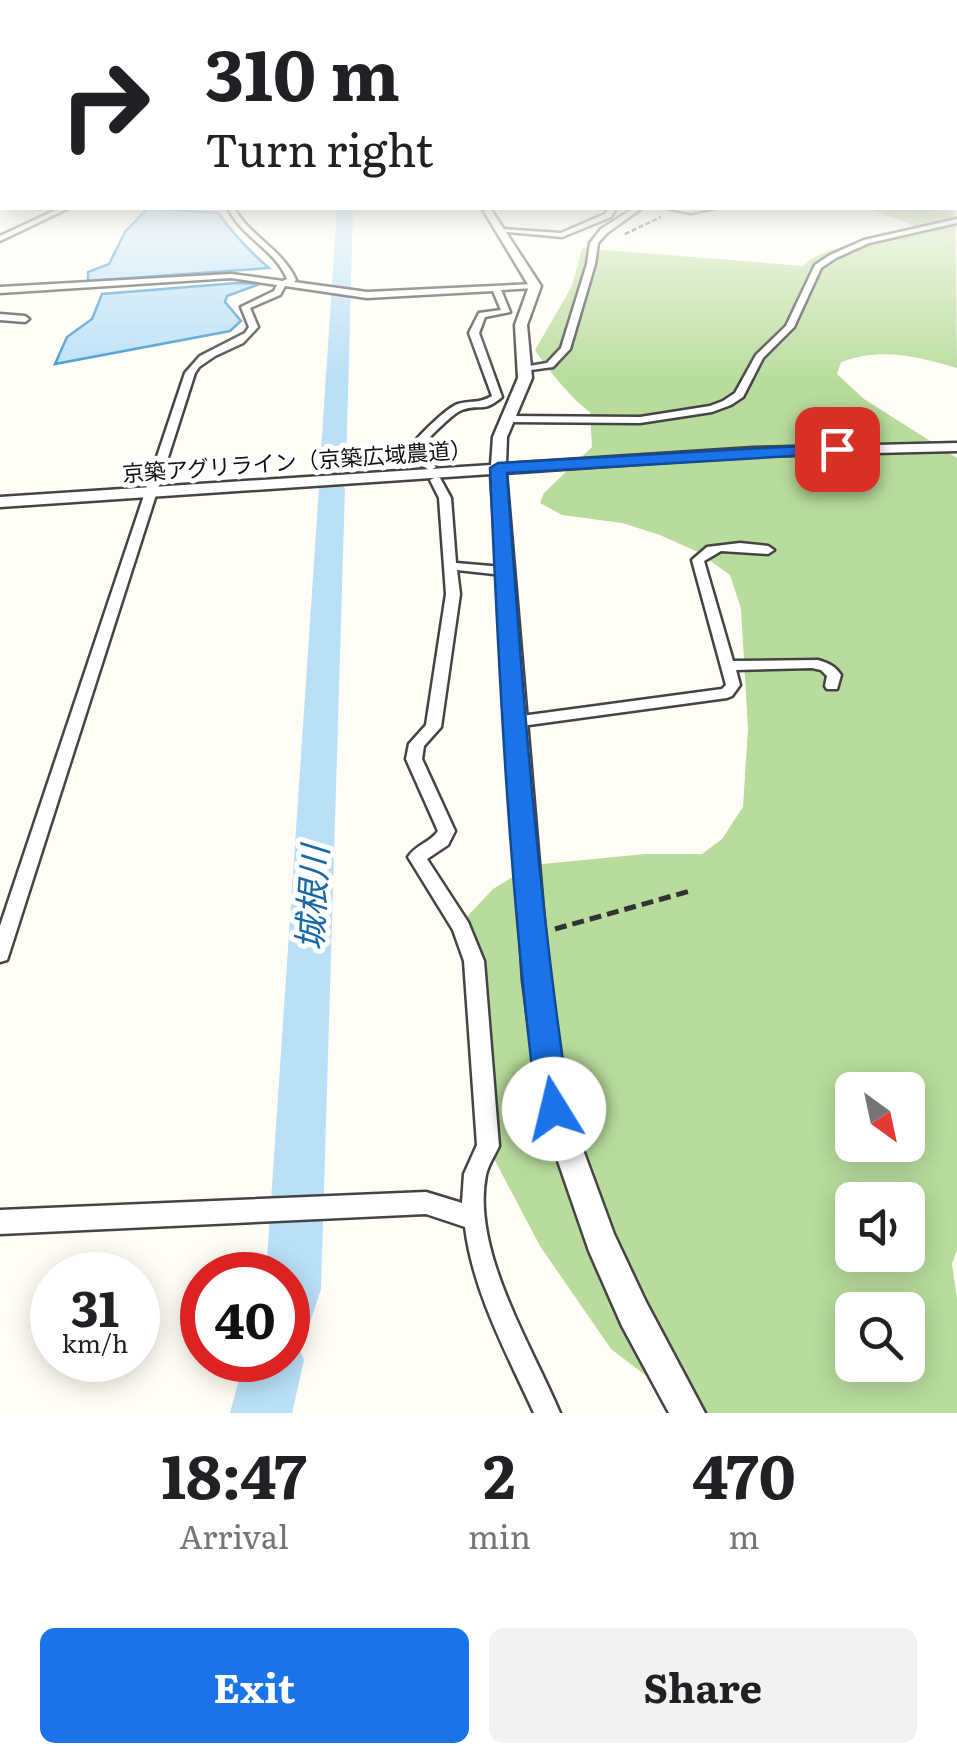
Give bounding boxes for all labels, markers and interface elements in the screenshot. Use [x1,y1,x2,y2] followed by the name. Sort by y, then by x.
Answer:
[205,19,400,123] text: 310 m
[40,40,170,170] icon: right
[205,114,433,181] text: Turn right
[795,407,880,492] pin
[810,422,865,477] icon: arrive
[121,431,473,489] street label: 京築アグリライン（京築広域農道）
[281,840,339,952] water label: 城根川
[502,1057,606,1161] position arrow
[835,1072,925,1162] north arrow
[835,1072,925,1382] map controls
[835,1182,925,1272] button: sound
[180,1252,310,1382] speed limit sign: 40
[71,1268,119,1342] text: 31
[835,1292,925,1382] button: search
[62,1324,128,1361] text: km/h
[161,1428,307,1517] text: 18:47
[483,1428,516,1517] text: 2
[692,1428,796,1517] text: 470
[179,1511,289,1559] text: Arrival
[468,1511,531,1559] text: min
[728,1511,759,1559] text: m
[40,1628,469,1743] button: Exit
[489,1628,917,1743] button: Share

